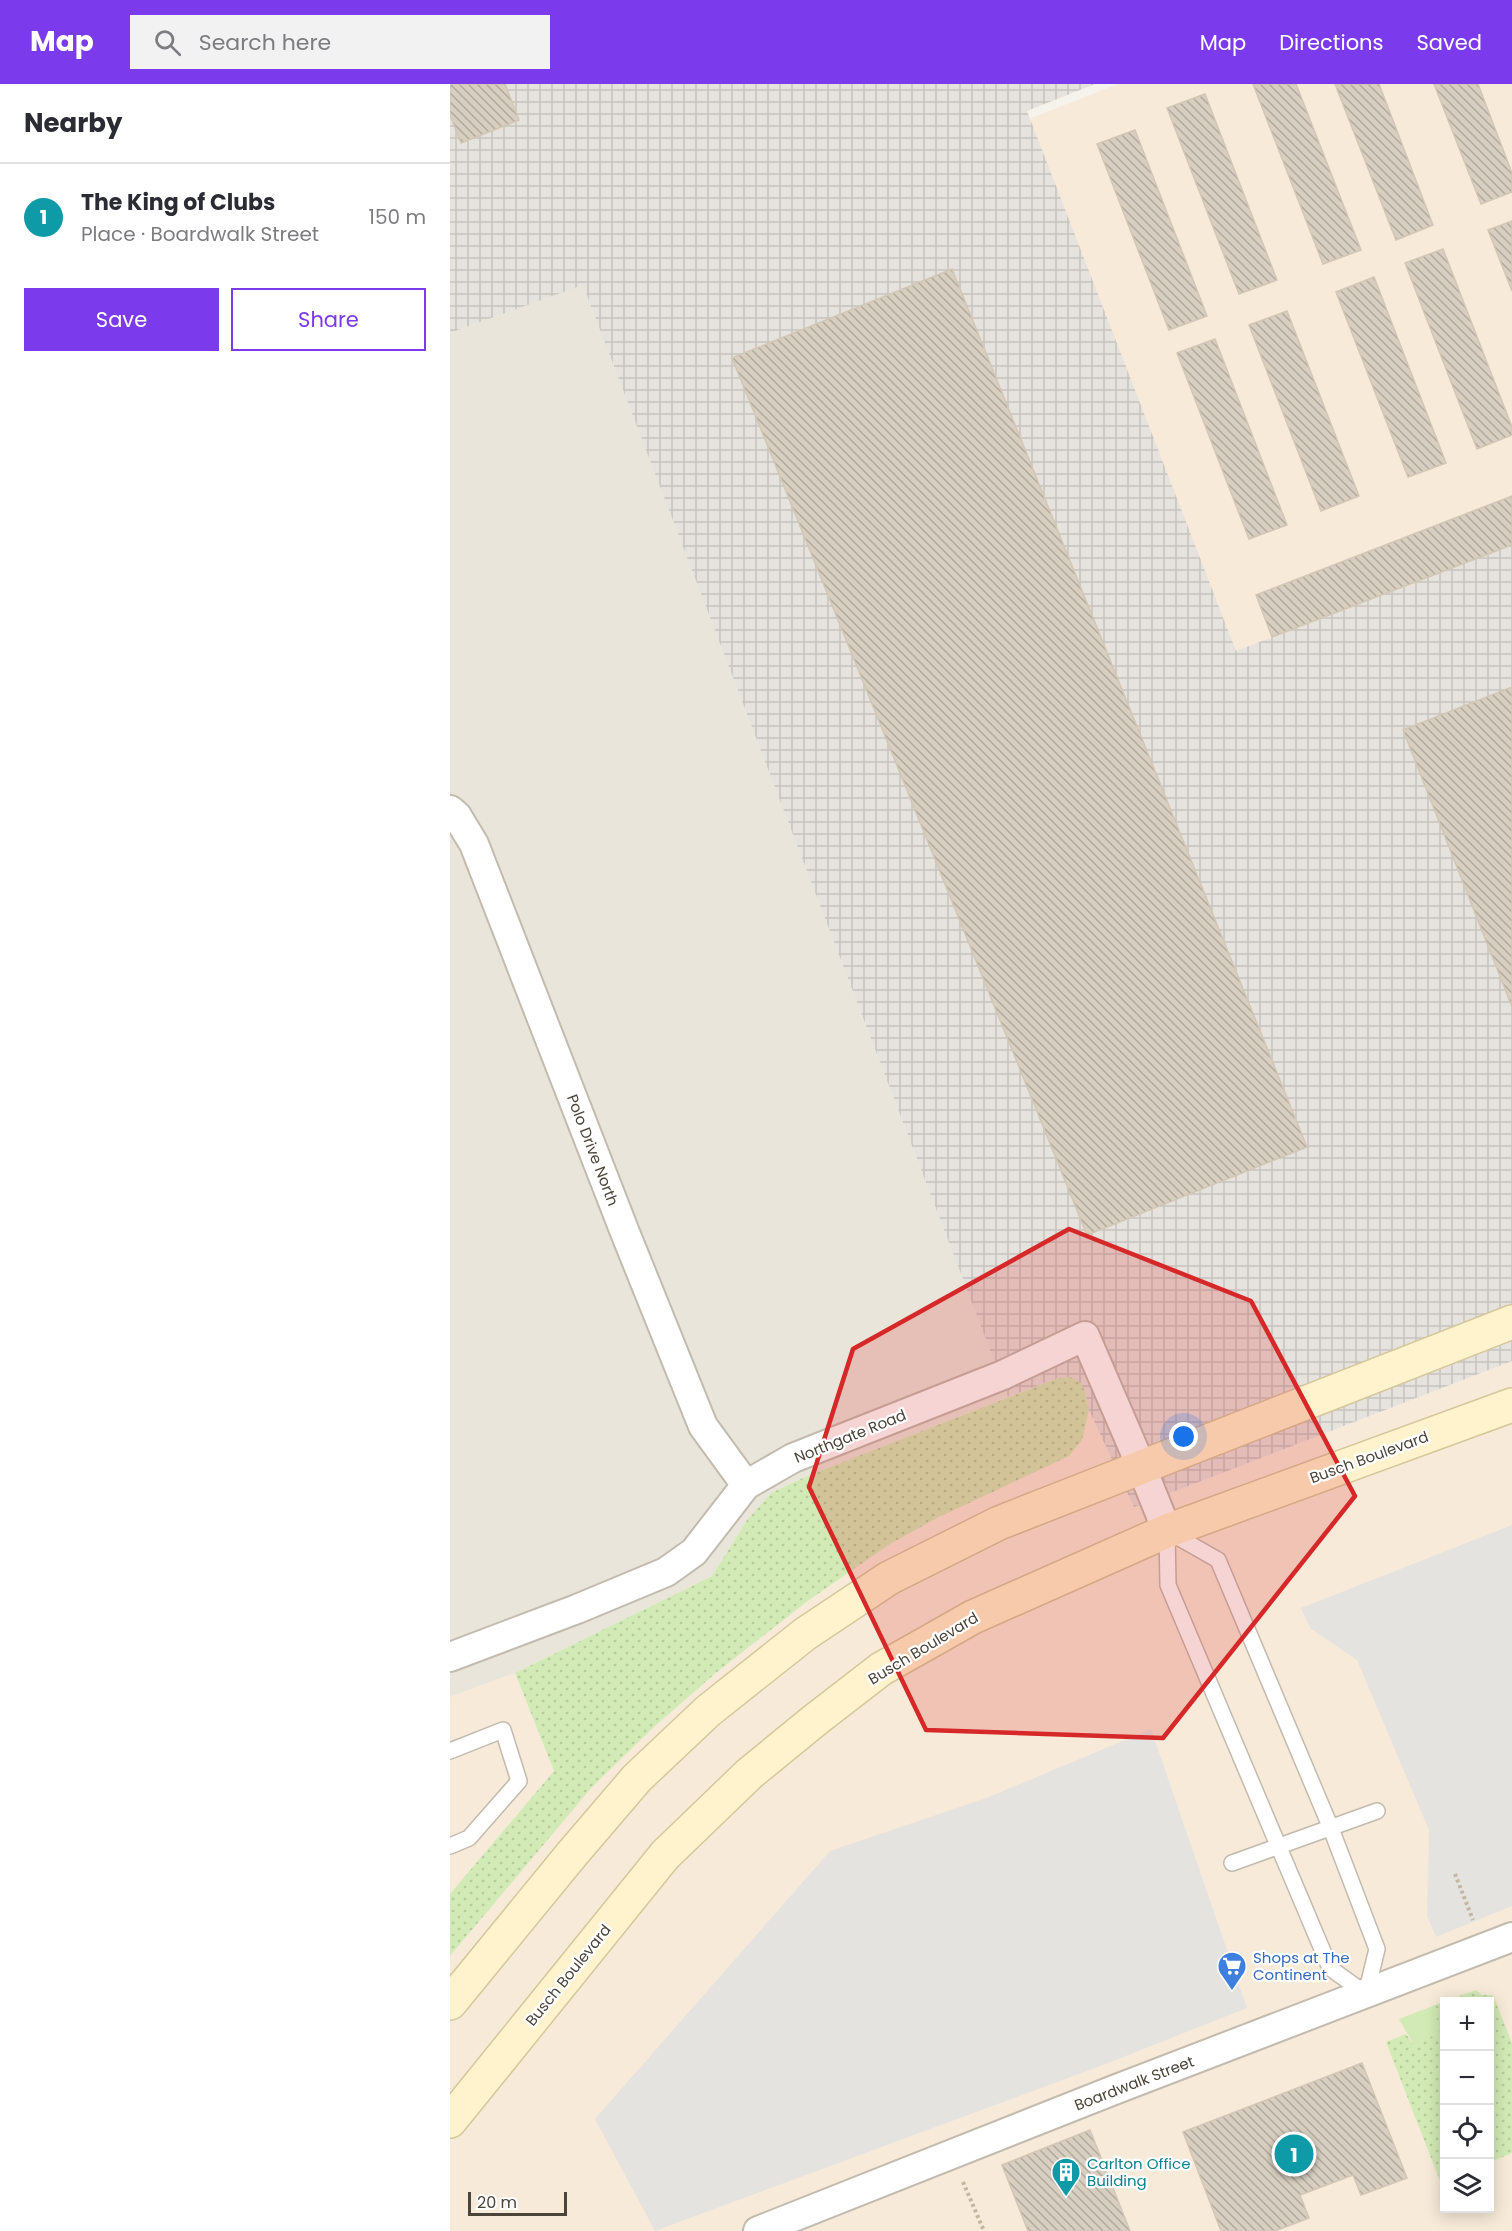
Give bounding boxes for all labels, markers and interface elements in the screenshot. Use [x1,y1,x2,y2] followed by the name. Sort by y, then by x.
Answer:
[130,15,550,69] search box
[30,22,94,61] text: Map
[151,26,184,59] icon: search
[199,27,331,58] text: Search here
[1200,28,1246,57] text: Map
[1279,28,1383,57] text: Directions
[1416,28,1482,57] text: Saved
[24,105,122,141] text: Nearby
[81,187,275,218] text: The King of Clubs
[40,203,47,231] text: 1
[369,203,426,231] text: 150 m
[81,220,319,248] text: Place · Boardwalk Street
[24,288,219,351] button: Save
[231,288,426,351] button: Share
[562,1091,624,1209] street label: Polo Drive North
[791,1404,909,1468] street label: Northgate Road
[1169,1422,1198,1451] your location
[1307,1426,1431,1488] street label: Busch Boulevard
[864,1607,982,1689] street label: Busch Boulevard
[521,1920,615,2030] street label: Busch Boulevard
[1253,1947,1350,1985] place label: Shops at The Continent
[1216,1950,1248,1992] supermarket icon: Shops at The Continent
[1440,1997,1494,2213] map controls
[1440,1997,1494,2051] button: +
[1071,2051,1197,2115] street label: Boardwalk Street
[1440,2051,1494,2105] button: −
[1440,2105,1494,2159] button: locate
[1274,2132,1314,2176] pin: 1
[1087,2153,1190,2191] place label: Carlton Office Building
[1050,2156,1082,2198] building icon: Carlton Office Building
[1440,2159,1494,2213] button: layers
[468,2189,567,2216] scale bar
[477,2191,517,2214] text: 20 m

